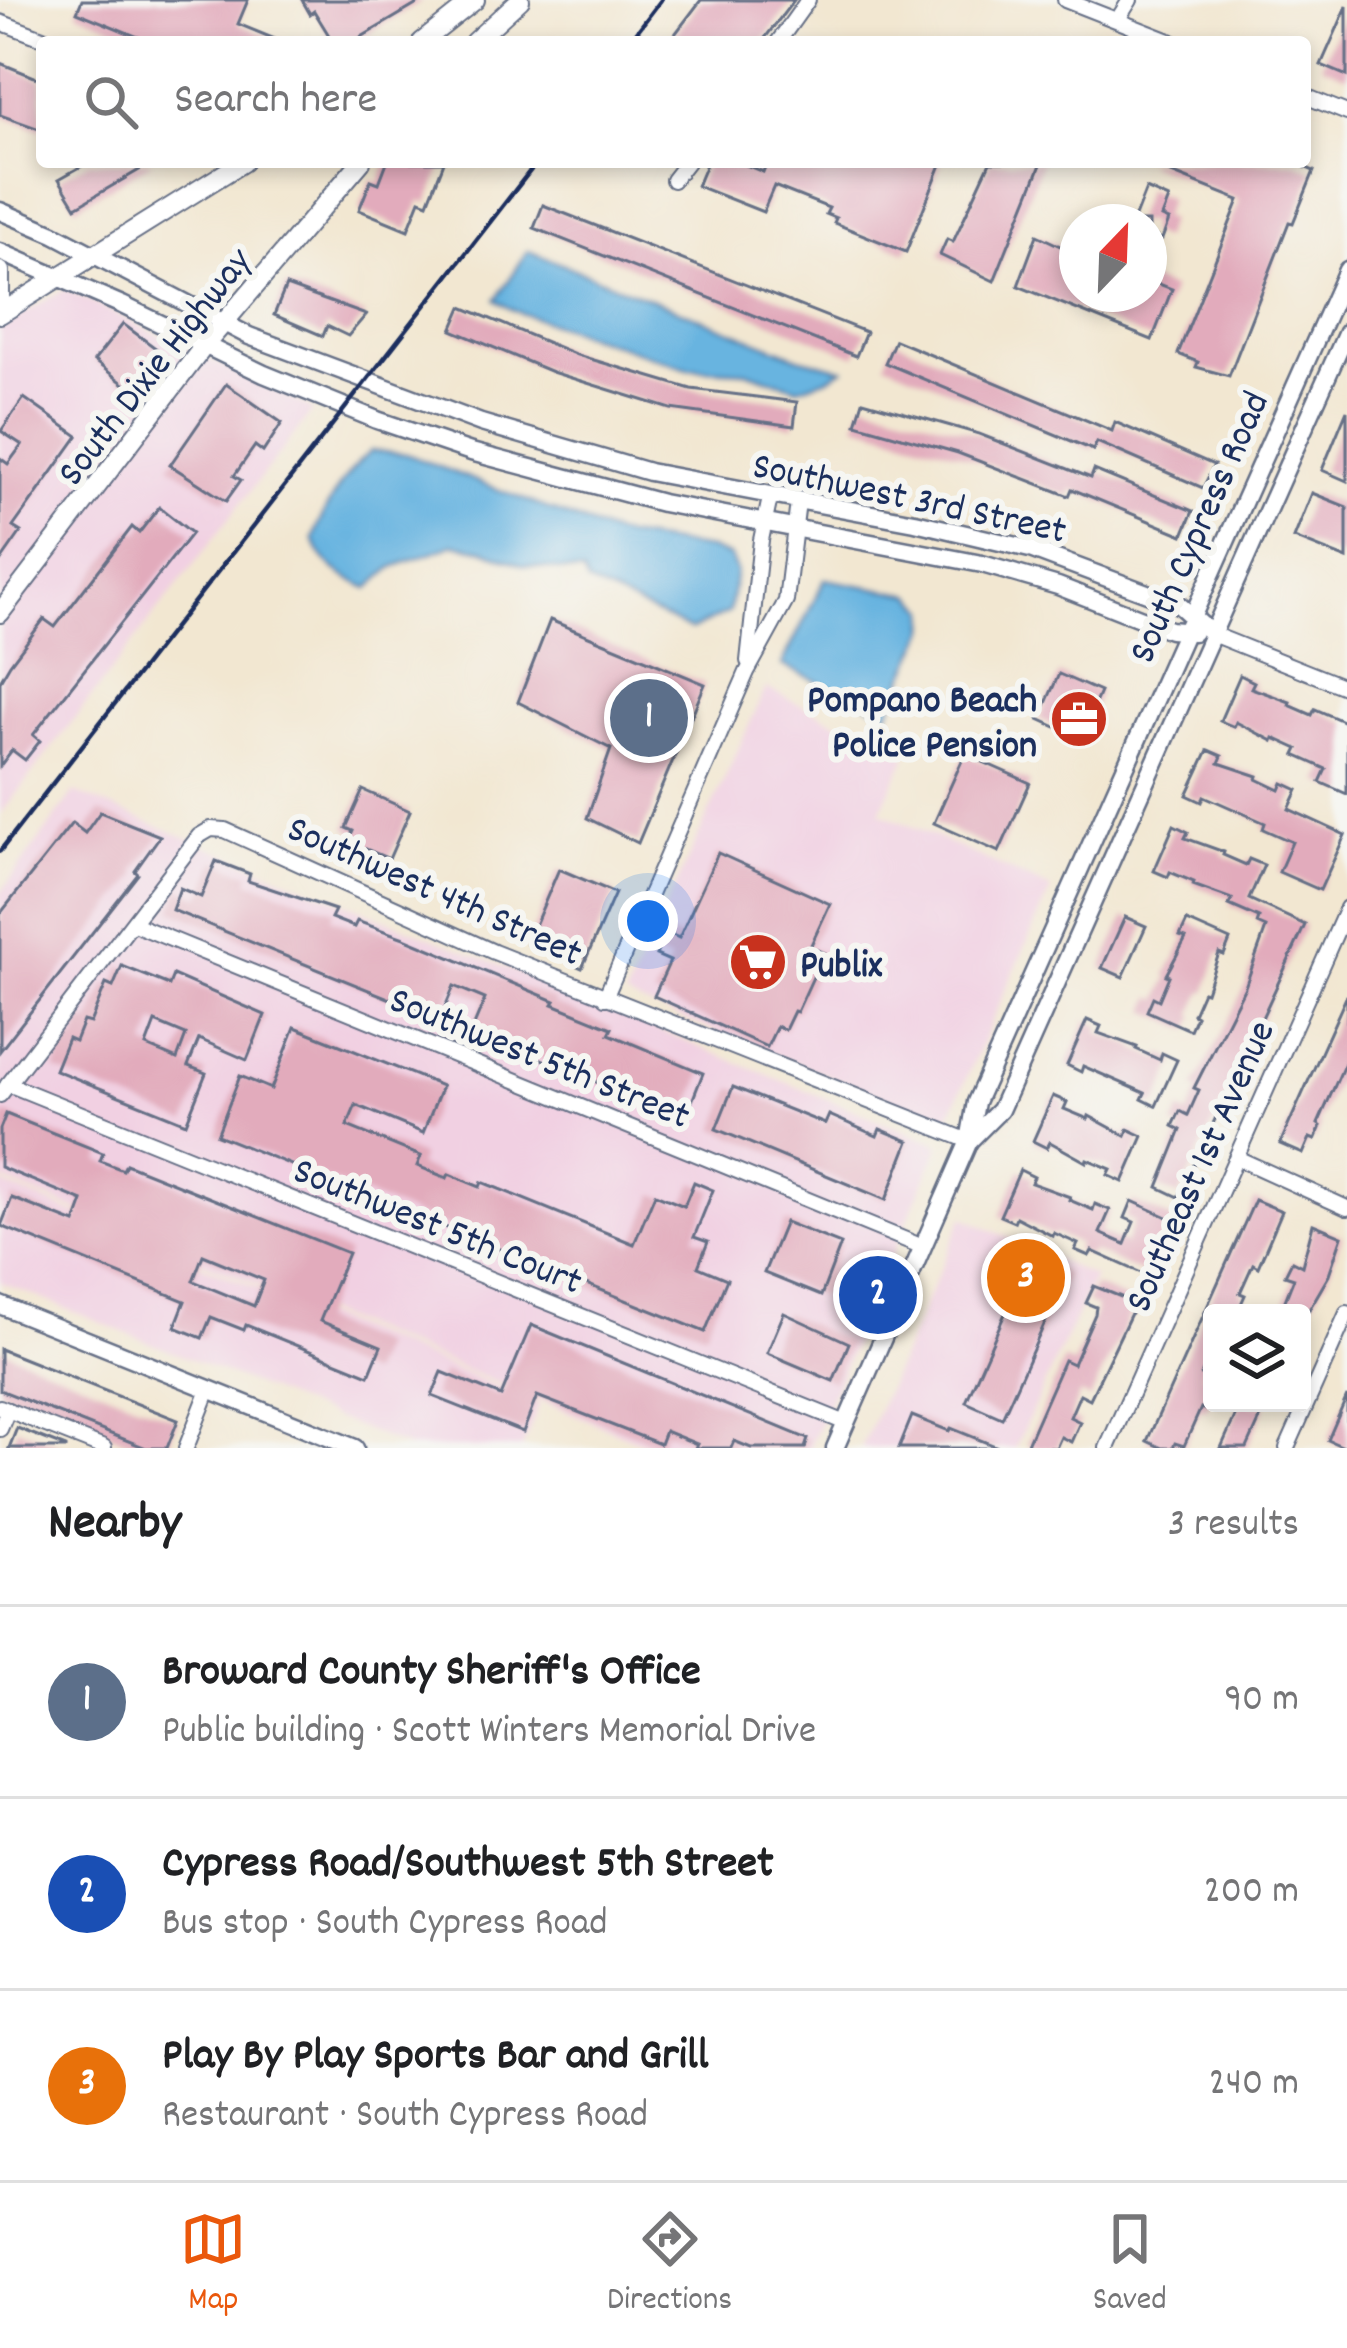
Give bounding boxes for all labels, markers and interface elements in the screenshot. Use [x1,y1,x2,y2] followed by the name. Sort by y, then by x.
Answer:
[36,36,1311,168] search box
[78,69,144,135] icon: search
[174,70,377,134] text: Search here
[1059,204,1167,312] north arrow
[47,237,268,500] street label: South Dixie Highway
[1117,384,1286,673] street label: South Cypress Road
[747,441,1071,561] street label: Southwest 3rd Street
[610,673,688,763] pin: 1
[807,676,1037,776] place label: Pompano Beach Police Pension
[1048,688,1110,750] office icon: Pompano Beach Police Pension
[277,804,590,984] street label: Southwest 4th Street
[618,891,678,951] your location
[727,931,789,993] supermarket icon: Publix
[800,941,883,996] place label: Publix
[380,976,697,1146] street label: Southwest 5th Street
[1114,1013,1292,1322] street label: Southeast 1st Avenue
[284,1146,589,1312] street label: Southwest 5th Court
[987,1233,1065,1323] pin: 3
[839,1250,917,1340] pin: 2
[1203,1304,1311,1412] map controls
[1203,1304,1311,1412] button: layers
[48,1490,181,1562] text: Nearby
[1168,1499,1299,1554] text: 3 results
[162,1642,701,1706] text: Broward County Sheriff's Office
[83,1674,91,1729] text: 1
[1224,1674,1299,1729] text: 90 m
[162,1706,816,1761] text: Public building · Scott Winters Memorial Drive
[162,1834,774,1898] text: Cypress Road/Southwest 5th Street
[78,1866,96,1921] text: 2
[1204,1866,1299,1921] text: 200 m
[162,1898,608,1953] text: Bus stop · South Cypress Road
[162,2026,708,2090] text: Play By Play Sports Bar and Grill
[78,2058,96,2113] text: 3
[1209,2058,1299,2113] text: 240 m
[162,2090,648,2145] text: Restaurant · South Cypress Road
[180,2206,246,2325] tab: Map
[607,2206,732,2325] tab: Directions
[1093,2206,1167,2325] tab: Saved

